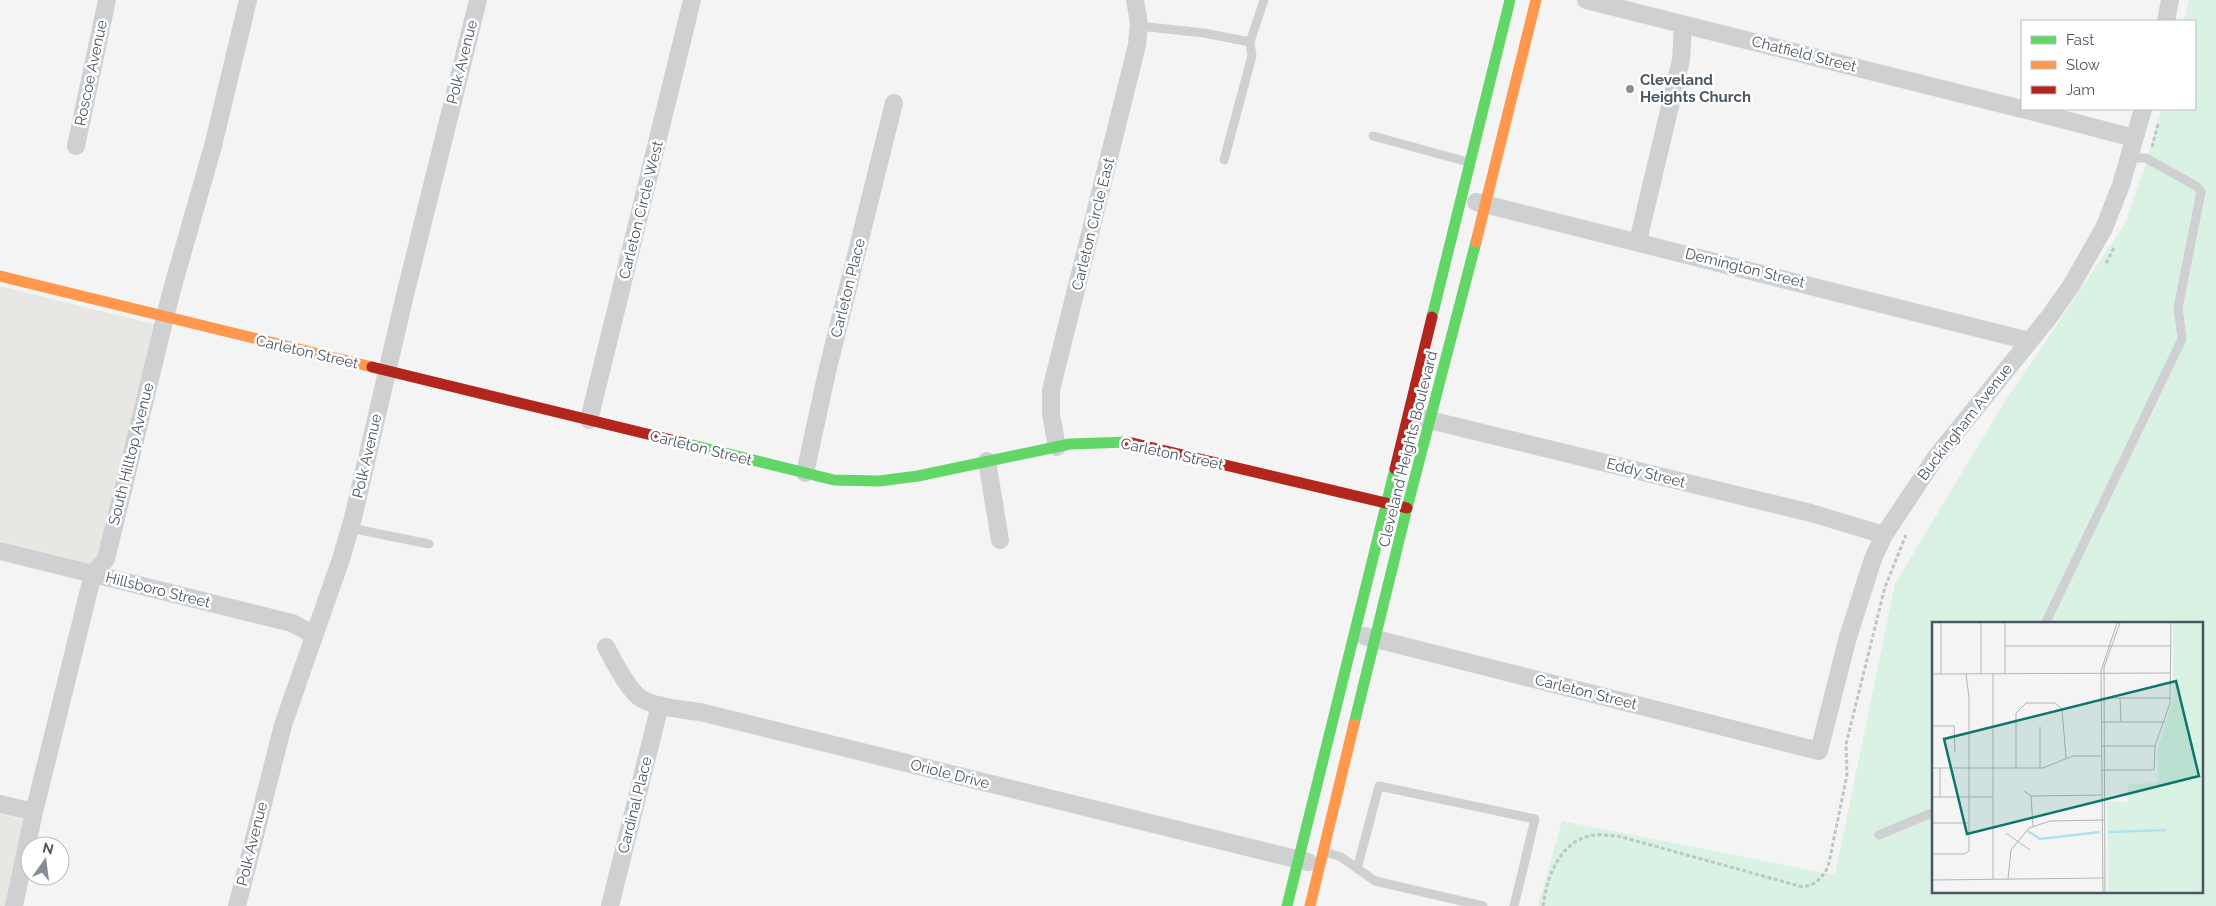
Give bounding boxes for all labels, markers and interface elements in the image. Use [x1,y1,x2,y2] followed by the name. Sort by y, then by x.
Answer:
[71,18,111,128] street label: Roscoe Avenue
[443,18,481,106] street label: Polk Avenue
[2021,20,2196,110] legend
[2066,31,2094,49] text: Fast
[1750,32,1858,76] street label: Chatfield Street
[2066,56,2100,74] text: Slow
[1640,71,1751,106] place label: Cleveland Heights Church
[2066,81,2095,99] text: Jam
[1624,83,1636,95] marker: Cleveland Heights Church
[615,139,667,281] street label: Carleton Circle West
[1068,156,1118,292] street label: Carleton Circle East
[827,236,869,339] street label: Carleton Place
[1683,244,1807,292] street label: Demington Street
[254,331,360,373] street label: Carleton Street
[1375,349,1441,549] street label: Cleveland Heights Boulevard
[1914,360,2016,484] street label: Buckingham Avenue
[105,381,157,527] street label: South Hilltop Avenue
[349,412,386,500] street label: Polk Avenue
[648,427,754,469] street label: Carleton Street
[1119,434,1225,474] street label: Carleton Street
[1605,455,1687,491] street label: Eddy Street
[104,568,212,612] street label: Hillsboro Street
[1932,622,2204,894] inset map
[1533,671,1639,713] street label: Carleton Street
[614,755,656,855] street label: Cardinal Place
[908,755,992,793] street label: Oriole Drive
[233,800,271,888] street label: Polk Avenue
[20,836,70,886] north arrow
[41,839,55,857] text: N

